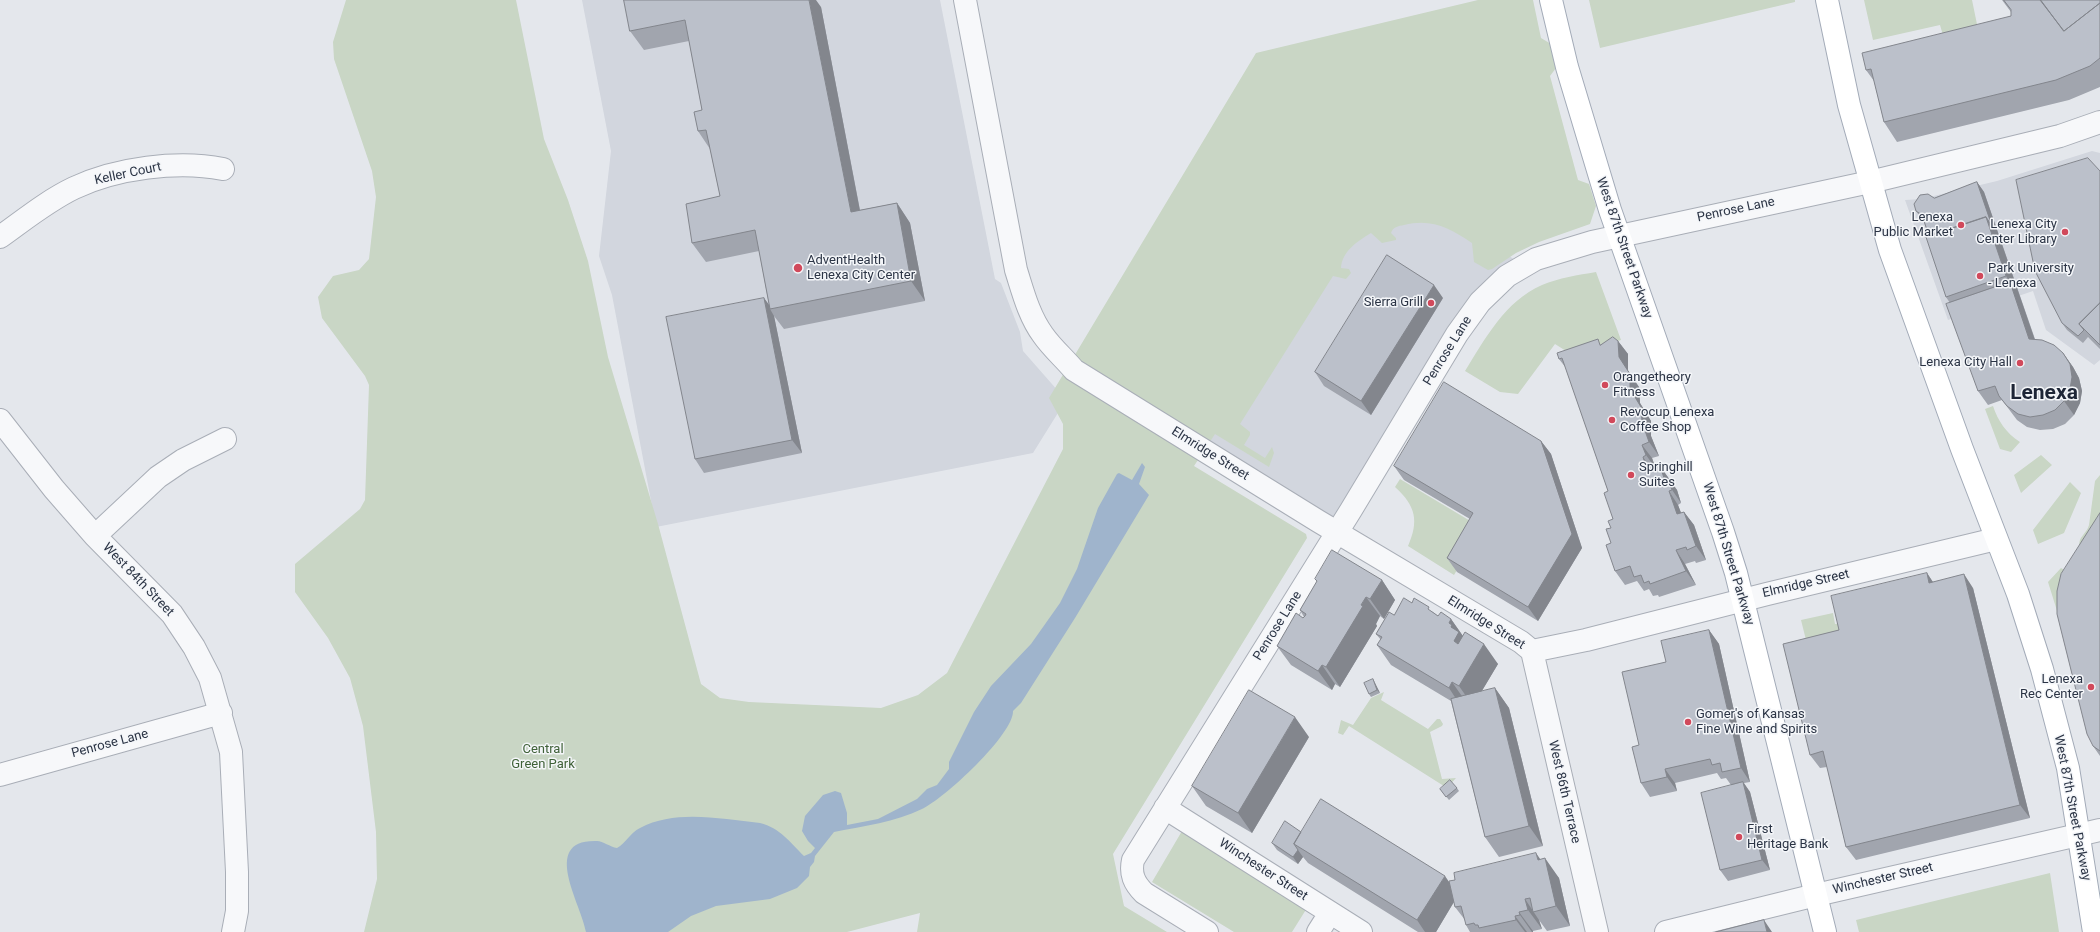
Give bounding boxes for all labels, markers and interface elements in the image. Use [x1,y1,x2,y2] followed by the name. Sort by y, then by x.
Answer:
[93,159,163,189] street label: Keller Court
[1592,175,1656,321] street label: West 87th Street Parkway
[1696,194,1776,226] street label: Penrose Lane
[1874,210,1953,241] place label: Lenexa Public Market
[1976,217,2057,248] place label: Lenexa City Center Library
[1956,220,1966,230] marker: Lenexa Public Market
[2060,227,2070,237] marker: Lenexa City Center Library
[807,253,915,284] place label: AdventHealth Lenexa City Center
[1988,261,2074,292] place label: Park University - Lenexa
[792,262,804,274] marker: AdventHealth Lenexa City Center
[1975,271,1985,281] marker: Park University - Lenexa
[1364,295,1423,311] place label: Sierra Grill
[1426,298,1436,308] marker: Sierra Grill
[1420,313,1476,389] street label: Penrose Lane
[1919,355,2012,371] place label: Lenexa City Hall
[2015,358,2025,368] marker: Lenexa City Hall
[1613,370,1691,401] place label: Orangetheory Fitness
[1600,380,1610,390] marker: Orangetheory Fitness
[2010,381,2078,407] district label: Lenexa
[1620,405,1714,436] place label: Revocup Lenexa Coffee Shop
[1607,415,1617,425] marker: Revocup Lenexa Coffee Shop
[1168,424,1252,484] street label: Elmridge Street
[1639,460,1693,491] place label: Springhill Suites
[1626,470,1636,480] marker: Springhill Suites
[1699,481,1757,627] street label: West 87th Street Parkway
[99,540,177,620] street label: West 84th Street
[1761,566,1851,602] street label: Elmridge Street
[1250,588,1306,664] street label: Penrose Lane
[1444,593,1528,653] street label: Elmridge Street
[2020,672,2083,703] place label: Lenexa Rec Center
[2086,682,2096,692] marker: Lenexa Rec Center
[1696,707,1817,738] place label: Gomer's of Kansas Fine Wine and Spirits
[1683,717,1693,727] marker: Gomer's of Kansas Fine Wine and Spirits
[70,726,150,762] street label: Penrose Lane
[2050,734,2094,882] street label: West 87th Street Parkway
[1545,739,1583,845] street label: West 86th Terrace
[511,742,575,773] park label: Central Green Park
[1747,822,1828,853] place label: First Heritage Bank
[1734,832,1744,842] marker: First Heritage Bank
[1216,836,1310,904] street label: Winchester Street
[1831,860,1935,898] street label: Winchester Street

